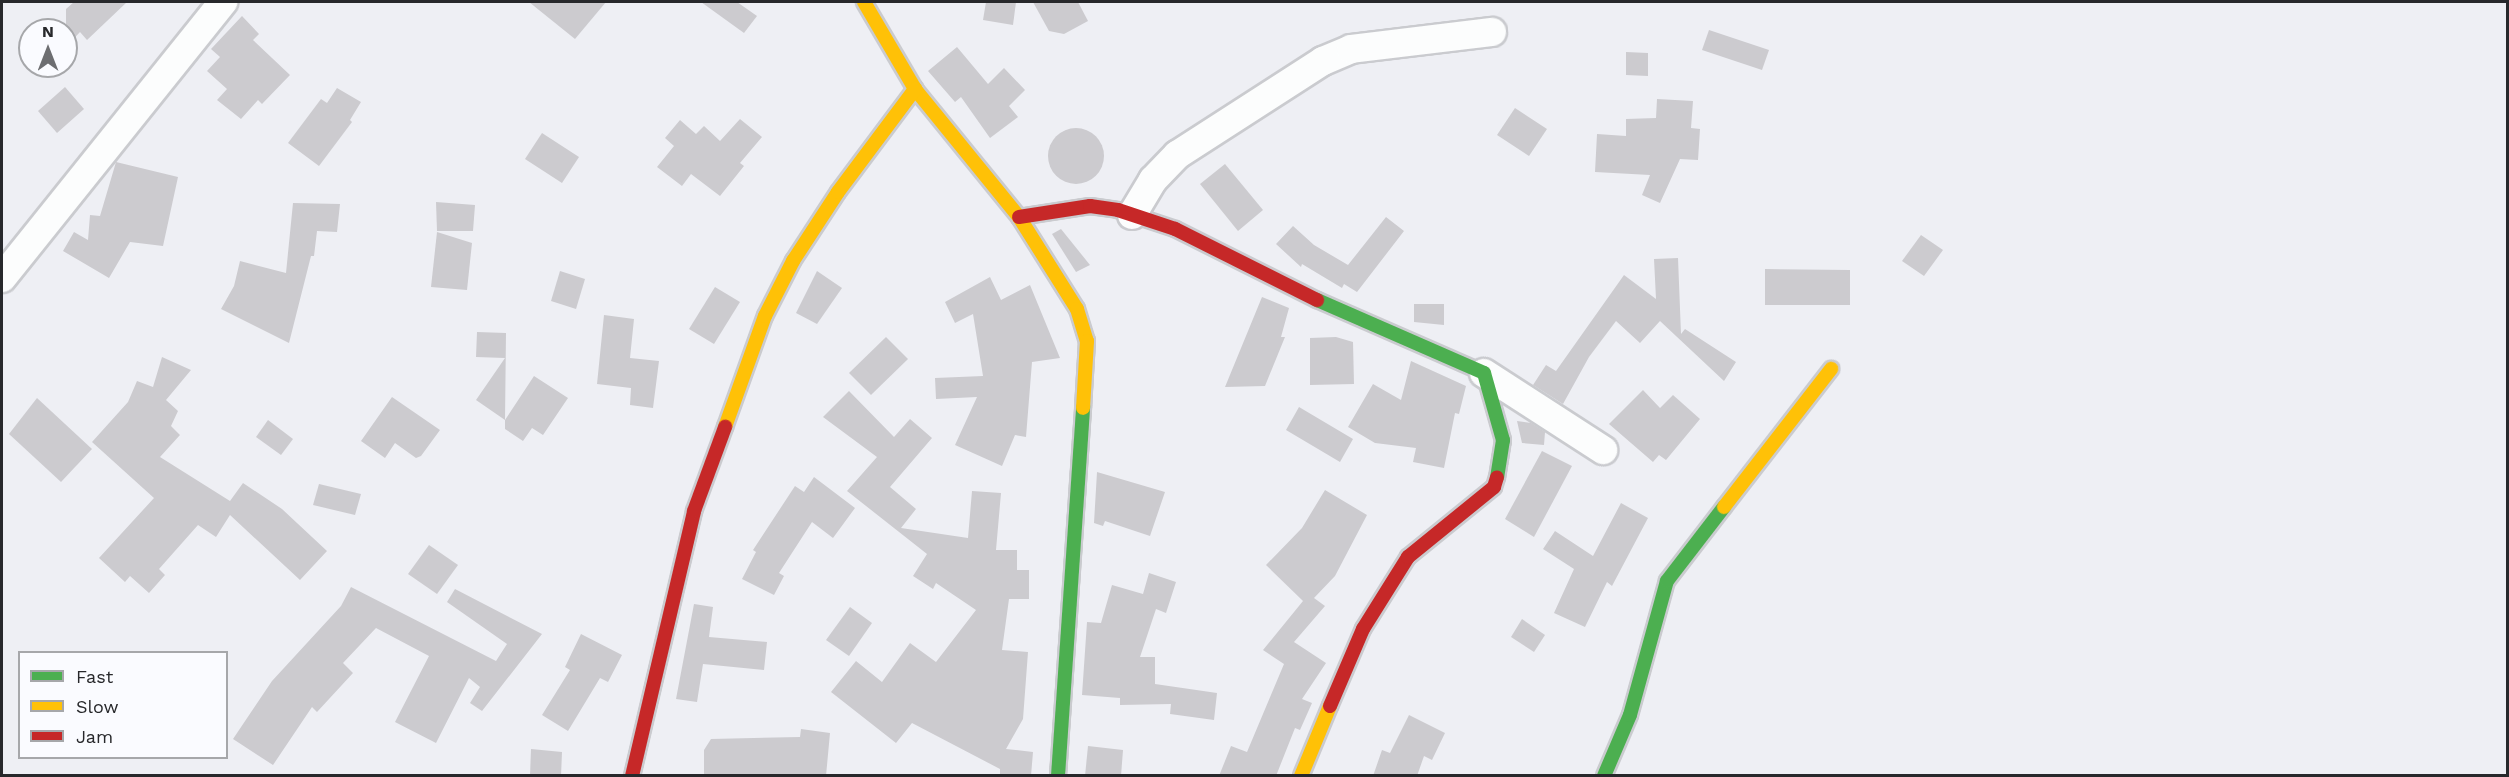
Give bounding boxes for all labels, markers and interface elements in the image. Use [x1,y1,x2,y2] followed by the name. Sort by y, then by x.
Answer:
[18,18,78,78] north arrow
[42,22,54,41] text: N
[18,651,228,759] legend
[76,666,113,687] text: Fast
[76,696,119,717] text: Slow
[76,726,113,747] text: Jam

